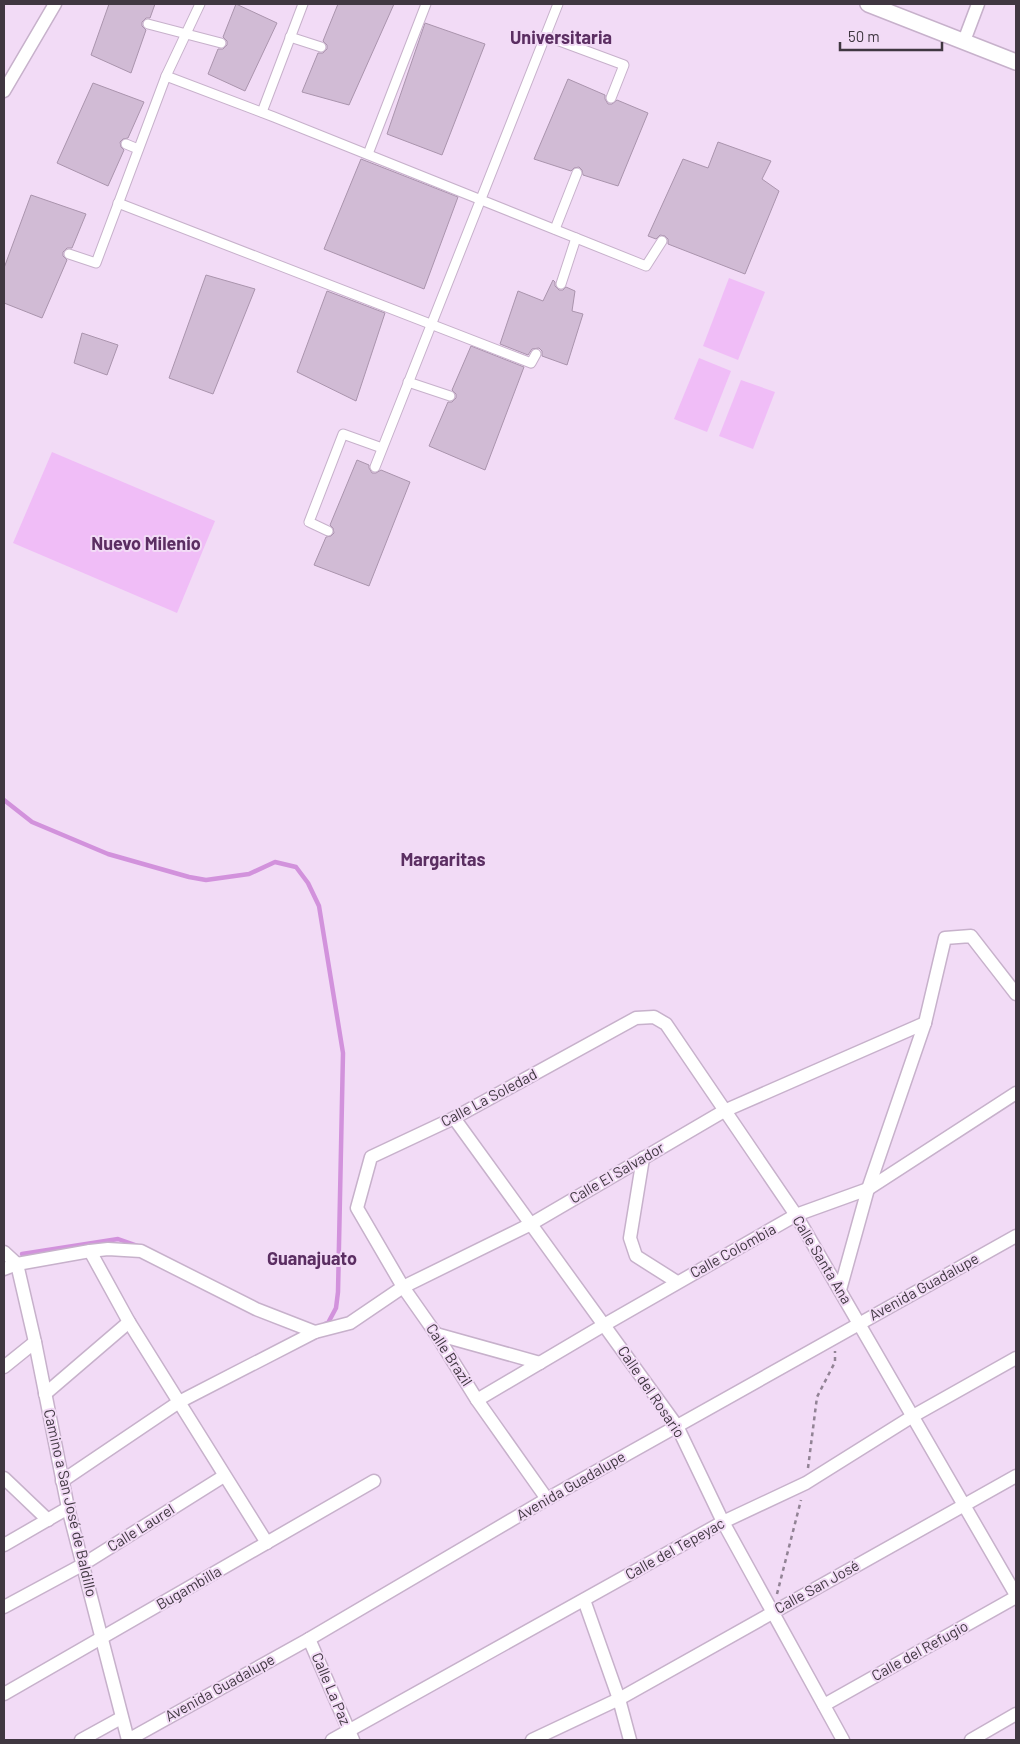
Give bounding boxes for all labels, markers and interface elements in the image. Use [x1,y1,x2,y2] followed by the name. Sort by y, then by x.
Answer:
[840,20,942,52] scale bar
[510,26,612,48] district label: Universitaria
[848,27,880,45] text: 50 m
[91,532,201,554] district label: Nuevo Milenio
[400,848,486,870] district label: Margaritas
[437,1064,540,1130] street label: Calle La Soledad
[566,1137,668,1207] street label: Calle El Salvador
[789,1212,856,1307] street label: Calle Santa Ana
[686,1219,779,1281] street label: Calle Colombia
[267,1247,357,1269] district label: Guanajuato
[865,1249,982,1324] street label: Avenida Guadalupe
[423,1320,477,1389] street label: Calle Brazil
[614,1342,689,1441] street label: Calle del Rosario
[41,1407,101,1598] street label: Camino a San José de Baldillo
[513,1447,628,1524] street label: Avenida Guadalupe
[104,1499,177,1555] street label: Calle Laurel
[622,1513,728,1583] street label: Calle del Tepeyac
[771,1555,862,1617] street label: Calle San José
[153,1561,224,1613] street label: Bugambilla
[868,1616,971,1684] street label: Calle del Refugio
[161,1650,278,1725] street label: Avenida Guadalupe
[309,1650,355,1728] street label: Calle La Paz

